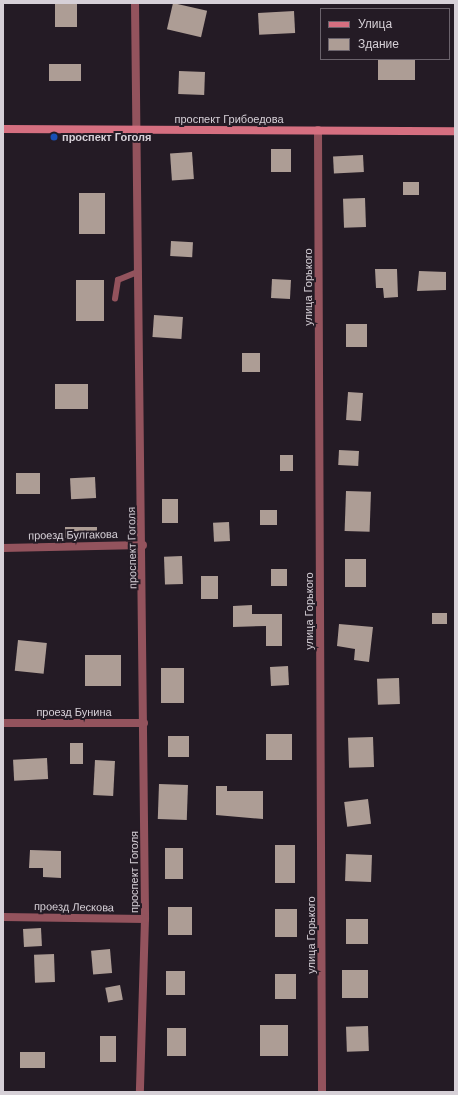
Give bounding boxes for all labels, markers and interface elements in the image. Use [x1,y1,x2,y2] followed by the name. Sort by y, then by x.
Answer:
[320,8,450,60] legend
[358,17,392,31] text: Улица
[358,37,399,51] text: Здание
[174,112,284,126] street label: проспект Грибоедова
[62,130,151,144] place label: проспект Гоголя
[49,132,59,142] marker: проспект Гоголя
[301,248,315,326] street label: улица Горького
[125,507,139,589] street label: проспект Гоголя
[28,528,118,542] street label: проезд Булгакова
[302,572,316,650] street label: улица Горького
[36,705,112,719] street label: проезд Бунина
[127,831,141,913] street label: проспект Гоголя
[304,896,318,974] street label: улица Горького
[34,900,114,914] street label: проезд Лескова

